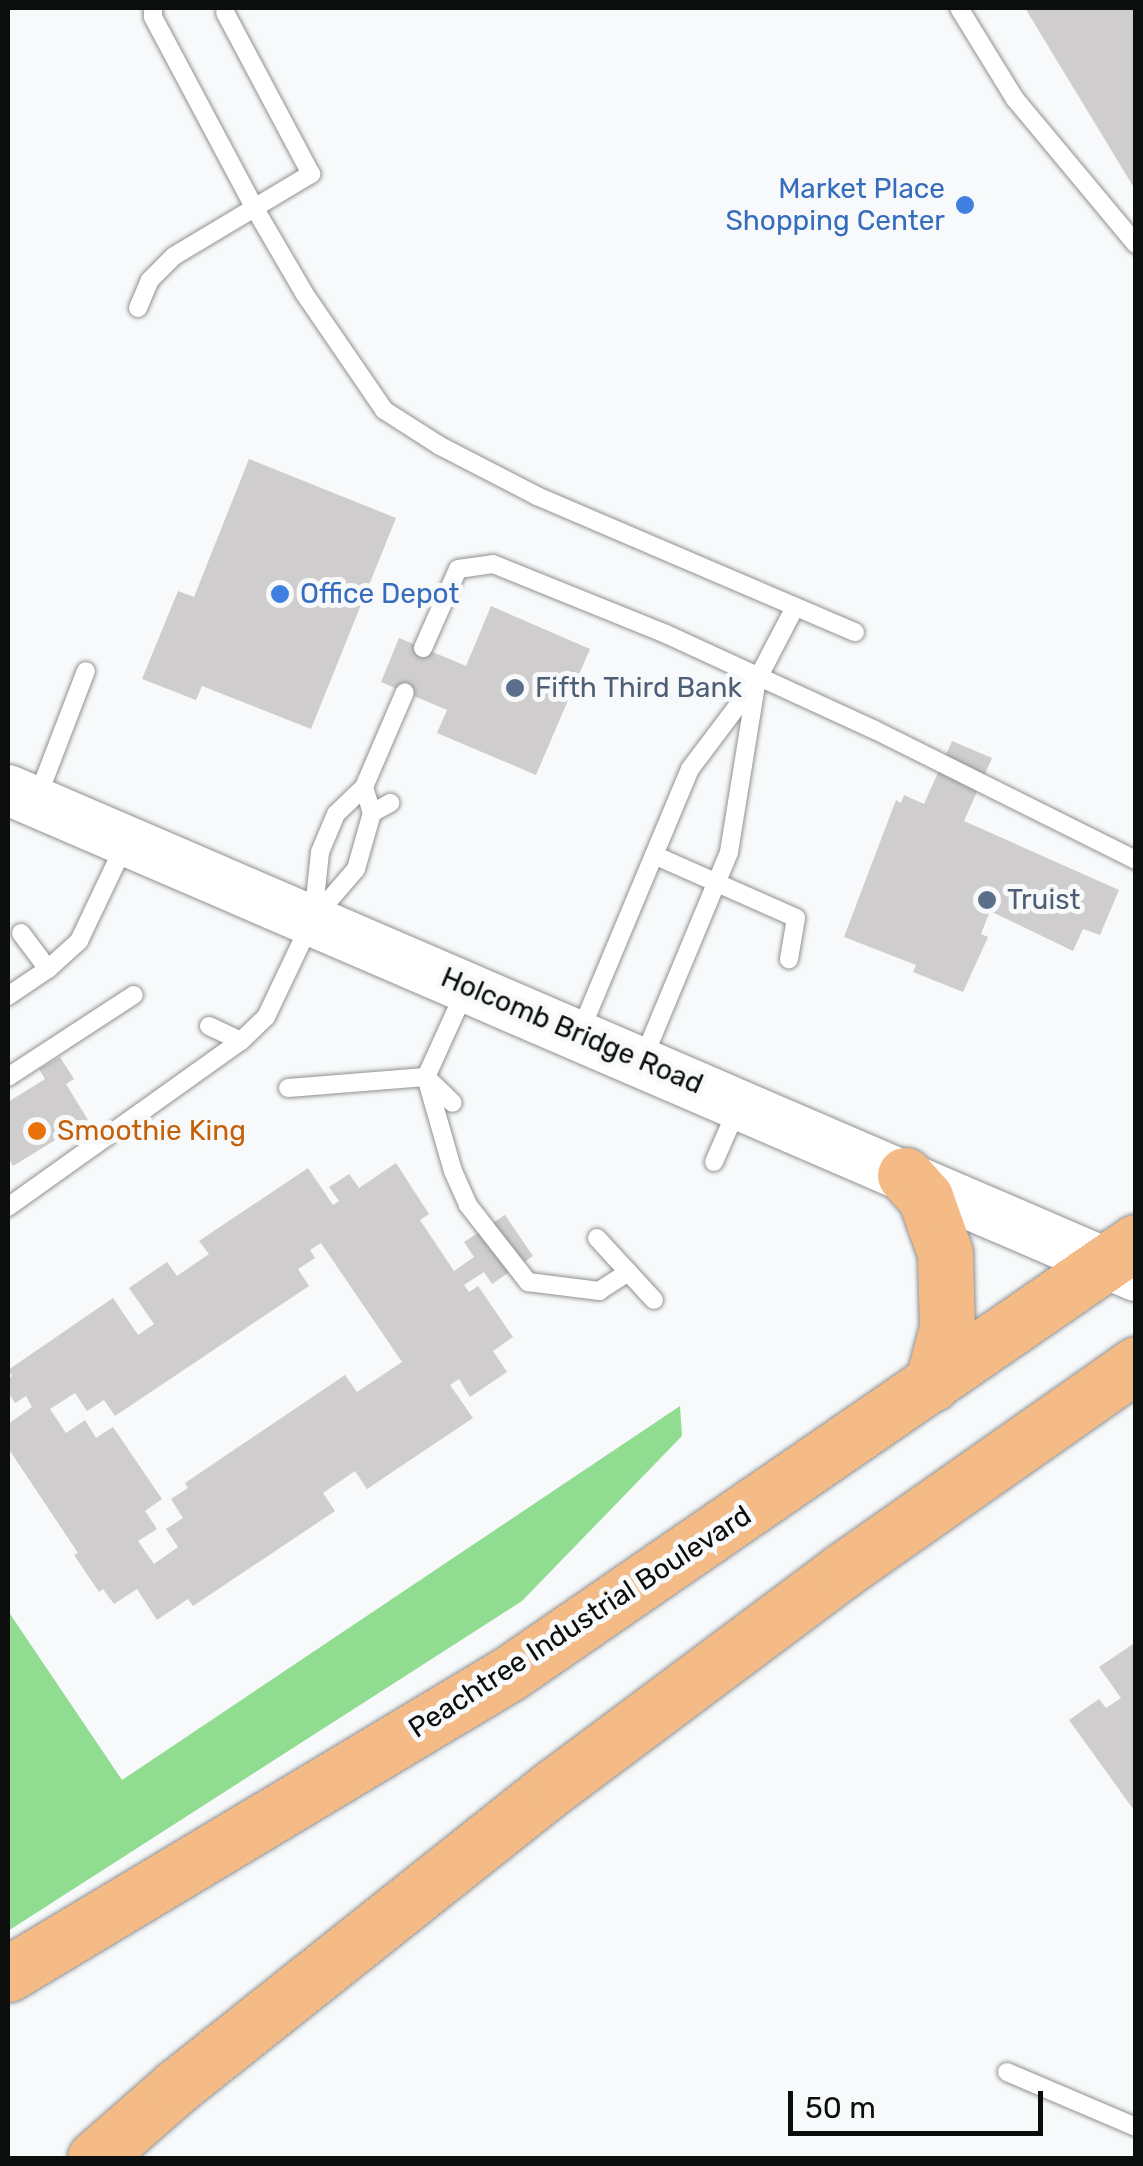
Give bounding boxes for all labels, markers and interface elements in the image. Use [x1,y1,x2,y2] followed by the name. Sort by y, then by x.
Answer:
[725,172,945,238] place label: Market Place Shopping Center
[954,194,976,216] marker: Market Place Shopping Center
[300,577,459,611] place label: Office Depot
[269,583,291,605] marker: Office Depot
[535,671,743,705] place label: Fifth Third Bank
[504,677,526,699] marker: Fifth Third Bank
[1007,883,1080,917] place label: Truist
[976,889,998,911] marker: Truist
[436,961,708,1101] street label: Holcomb Bridge Road
[57,1114,246,1148] place label: Smoothie King
[26,1120,48,1142] marker: Smoothie King
[402,1499,758,1745] street label: Peachtree Industrial Boulevard
[793,2071,1048,2133] scale bar
[805,2090,876,2126] text: 50 m

